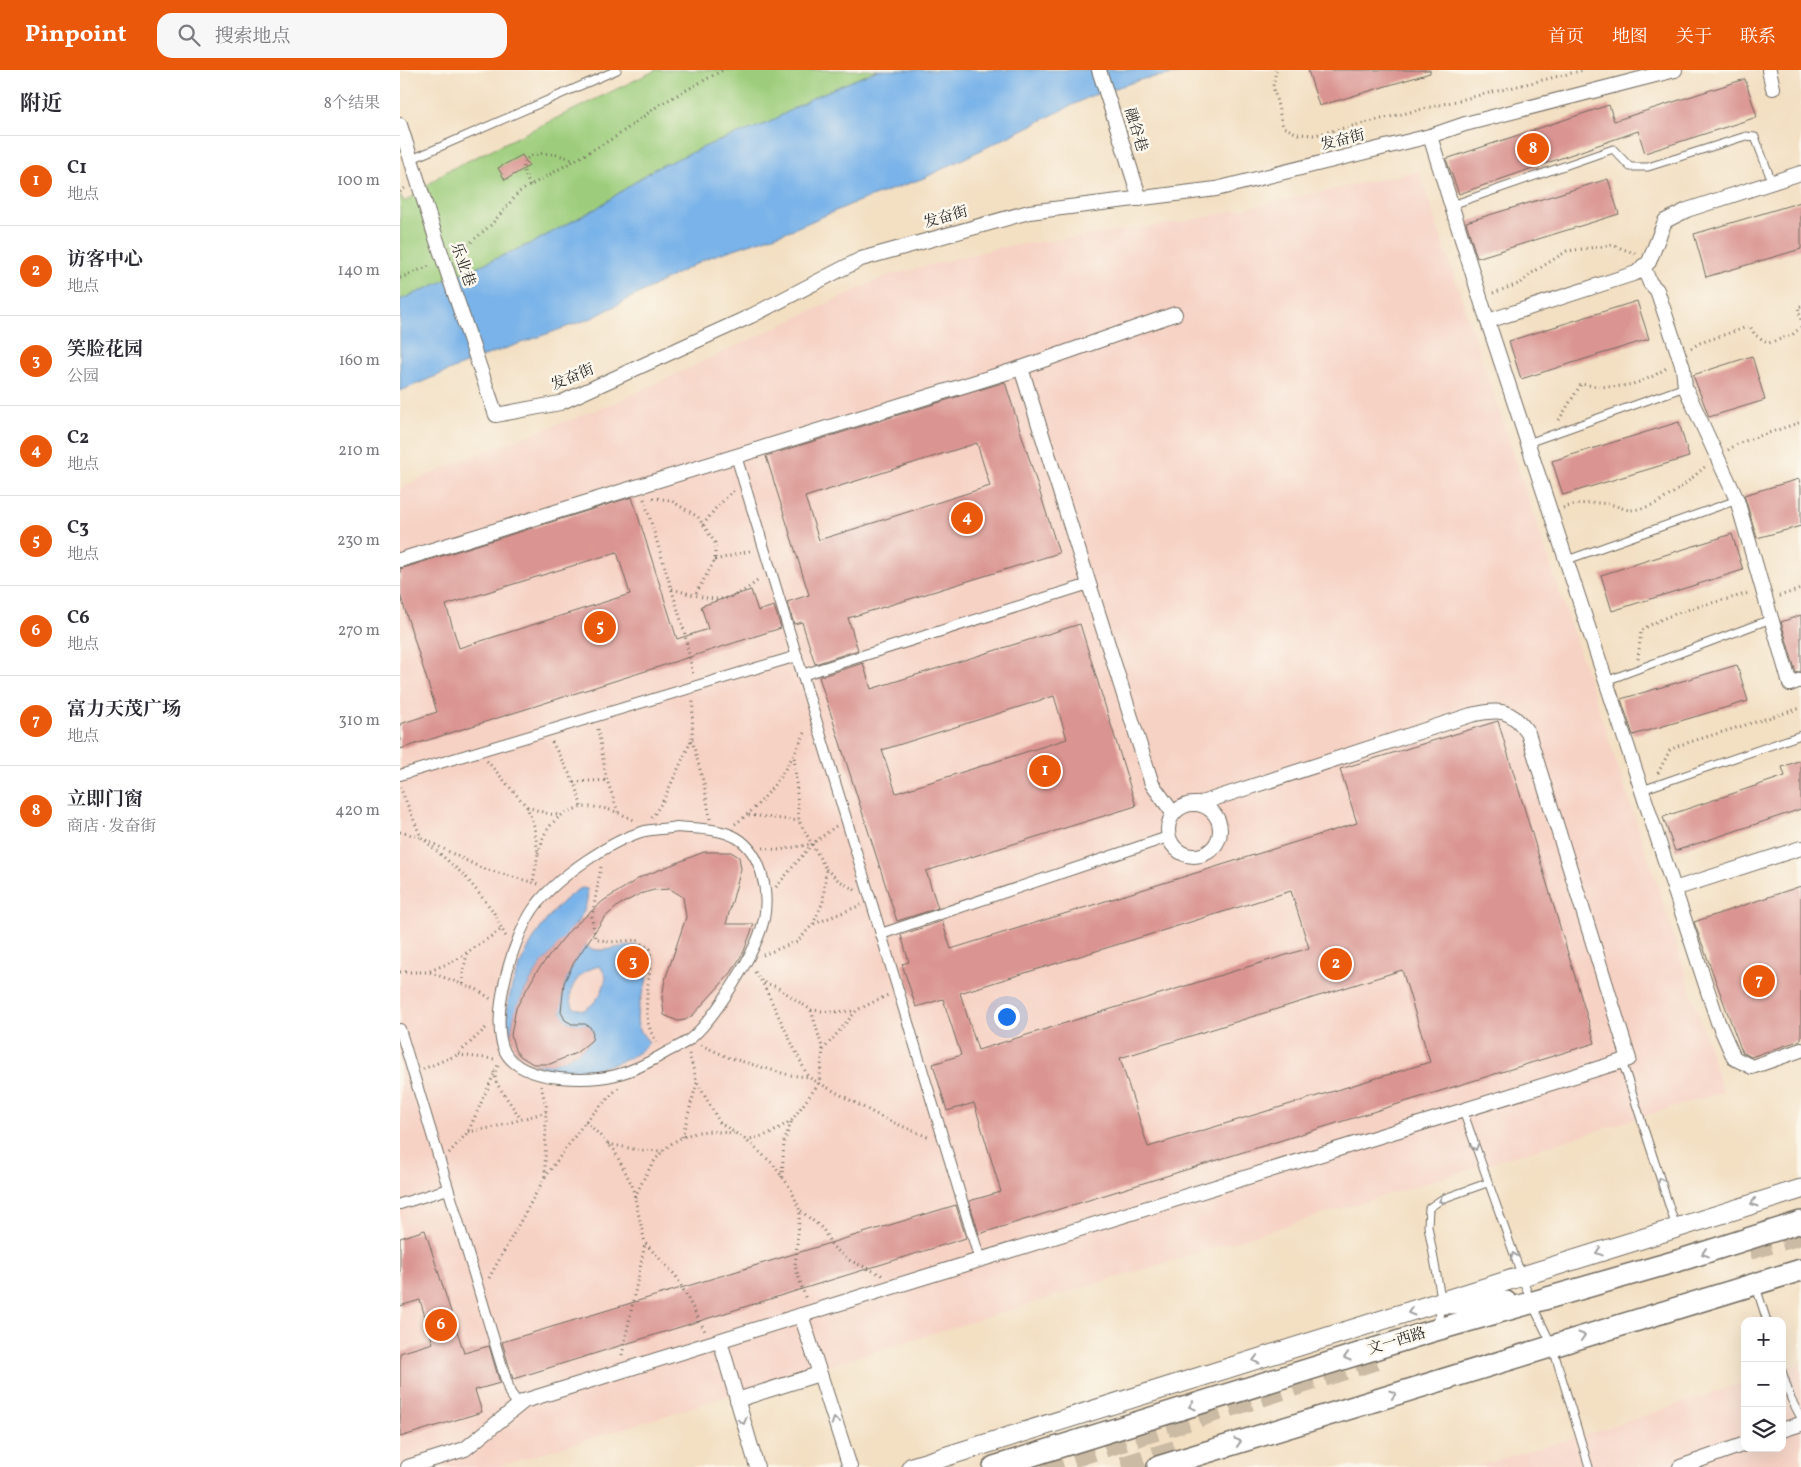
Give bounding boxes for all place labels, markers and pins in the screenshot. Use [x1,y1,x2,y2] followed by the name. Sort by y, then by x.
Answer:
[1517,130,1549,168] pin: 8
[951,499,983,537] pin: 4
[584,608,616,646] pin: 5
[1029,752,1061,790] pin: 1
[617,943,649,981] pin: 3
[1320,945,1352,983] pin: 2
[1743,962,1775,1000] pin: 7
[425,1306,457,1344] pin: 6

